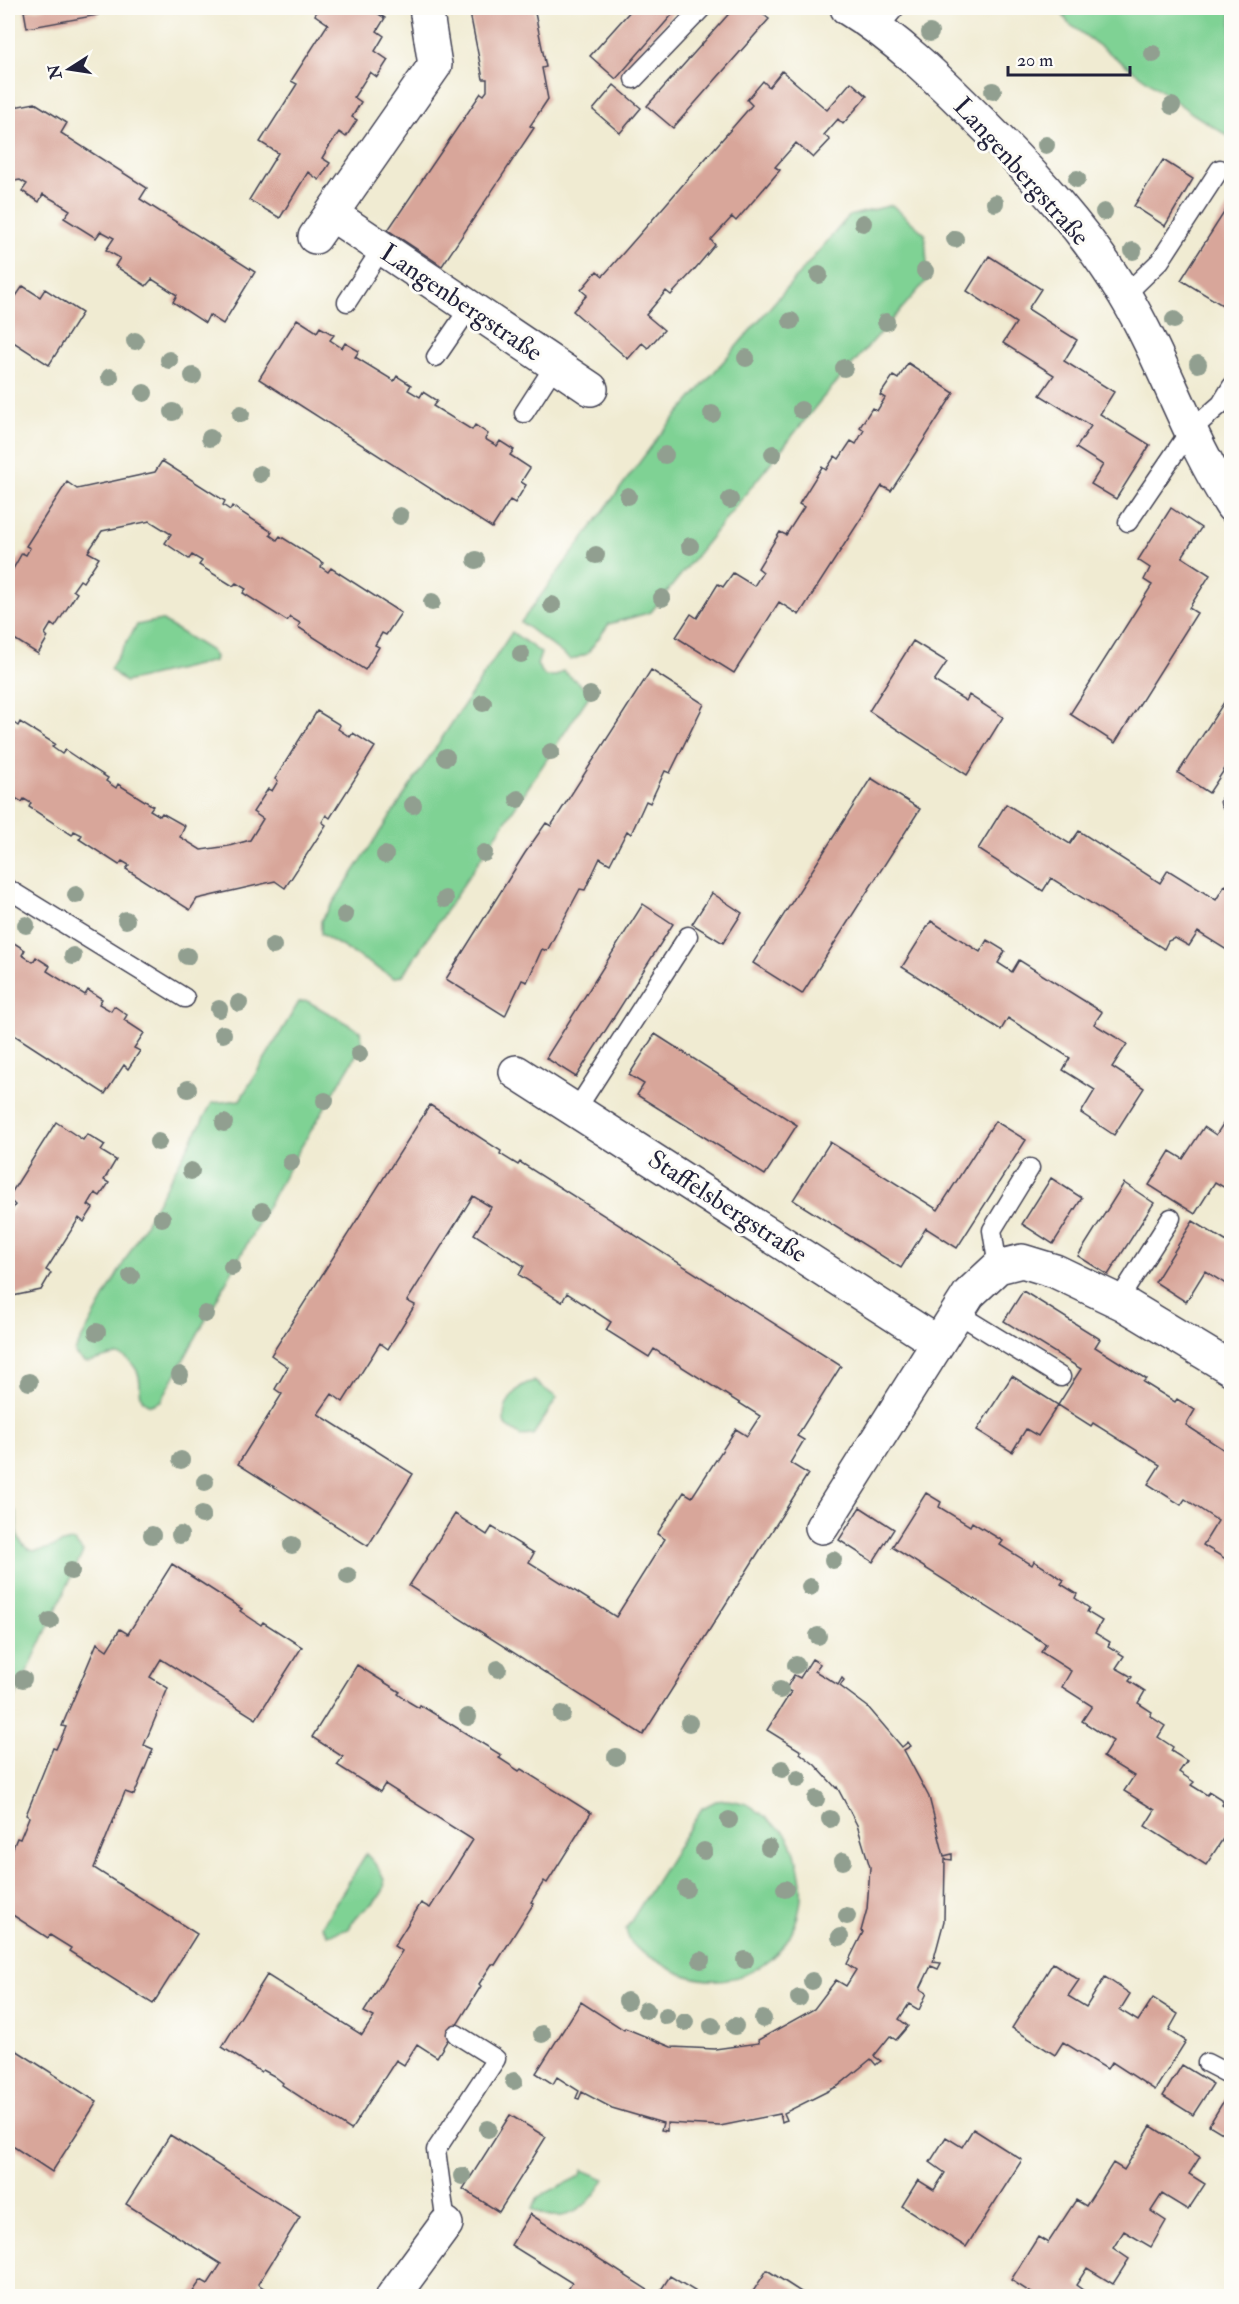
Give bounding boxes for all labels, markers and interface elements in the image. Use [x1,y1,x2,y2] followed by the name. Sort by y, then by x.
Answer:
[39,39,99,99] north arrow
[1008,39,1130,77] scale bar
[1017,49,1053,72] text: 20 m
[44,62,67,82] text: N
[946,91,1096,253] street label: Langenbergstraße
[374,237,549,369] street label: Langenbergstraße
[642,1143,813,1270] street label: Staffelsbergstraße

